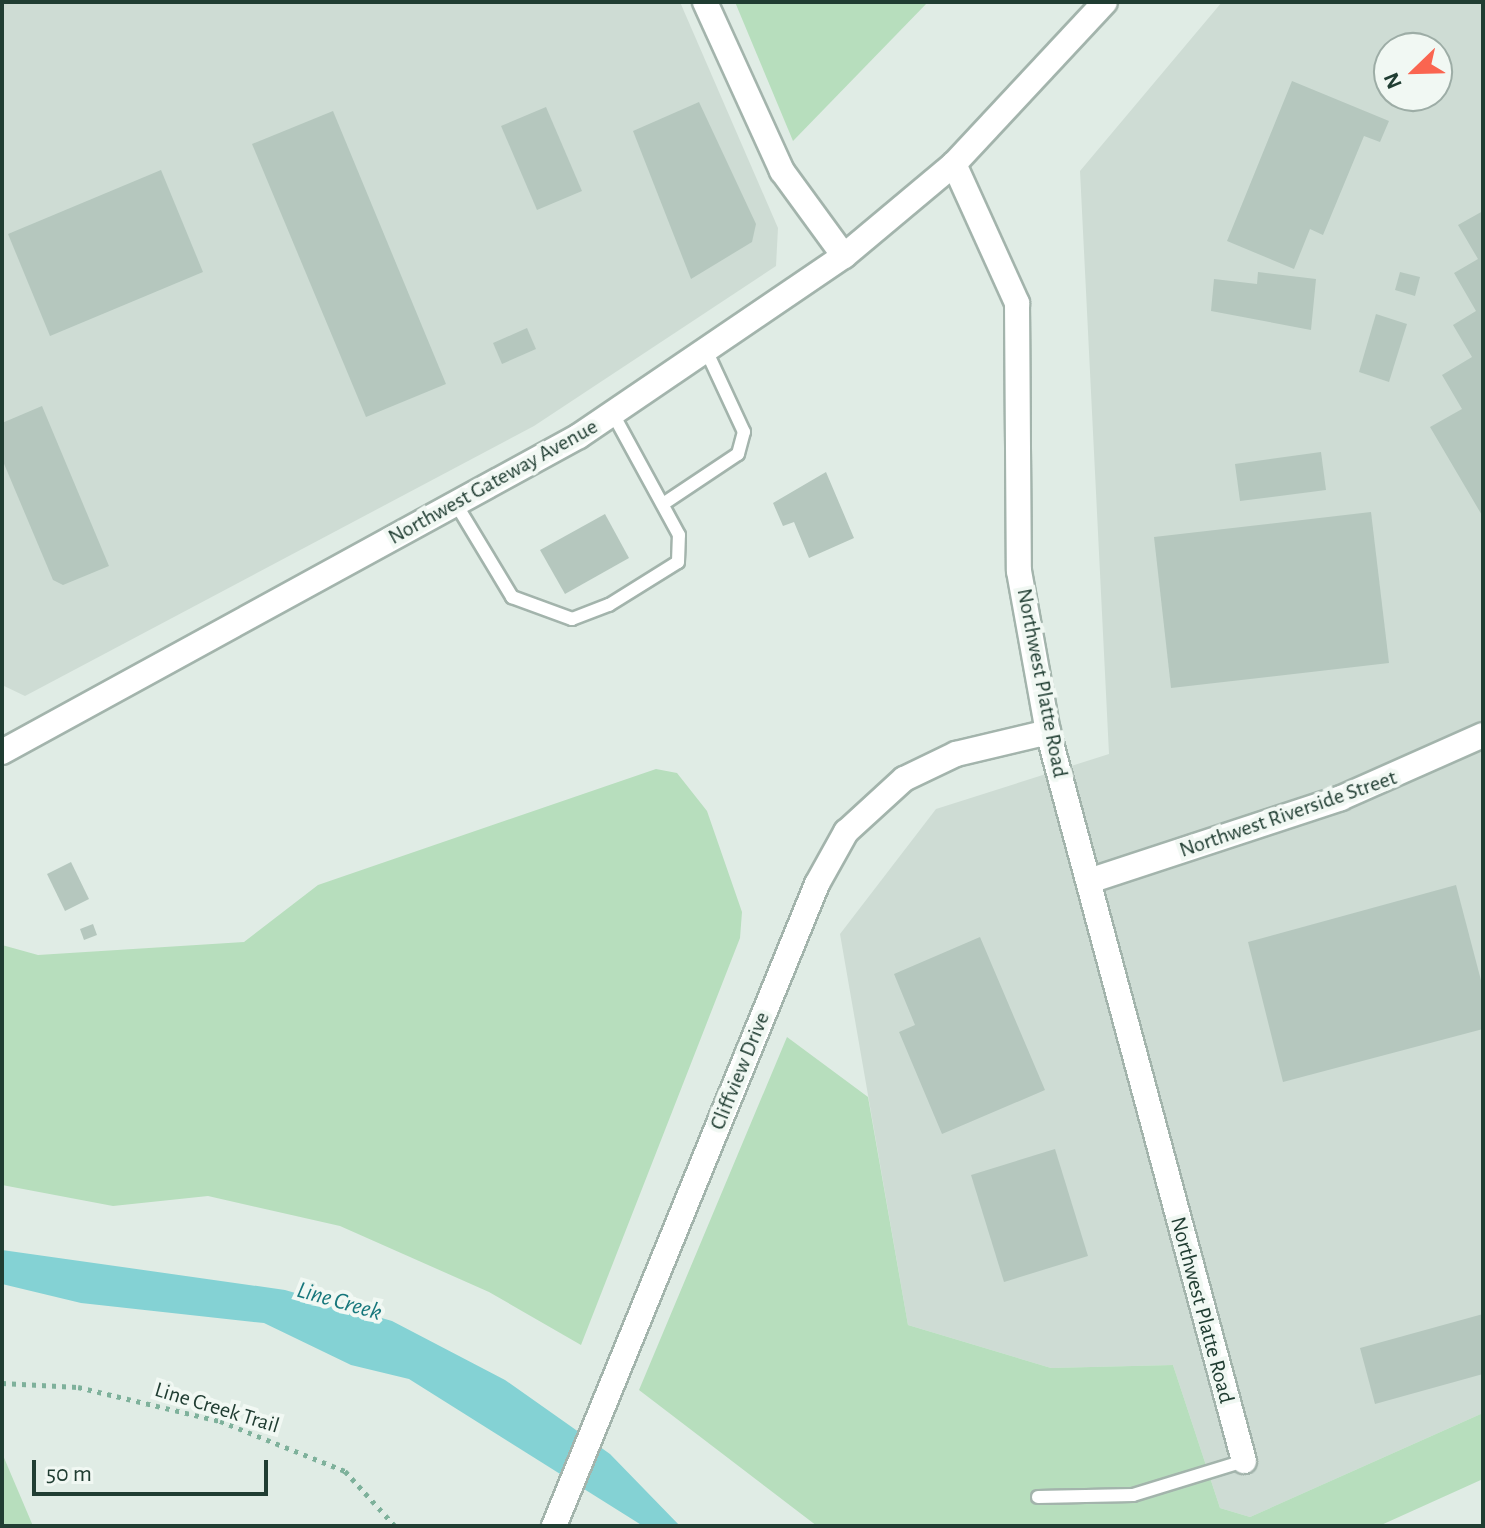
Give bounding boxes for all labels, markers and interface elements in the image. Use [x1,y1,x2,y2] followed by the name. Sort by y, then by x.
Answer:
[1373,32,1453,112] north arrow
[1380,69,1406,92] text: N
[384,413,602,551] street label: Northwest Gateway Avenue
[1011,586,1073,780] street label: Northwest Platte Road
[1176,764,1400,864] street label: Northwest Riverside Street
[704,1008,776,1134] street label: Cliffview Drive
[1164,1214,1240,1406] street label: Northwest Platte Road
[293,1276,385,1328] water label: Line Creek
[152,1377,282,1439] street label: Line Creek Trail
[36,1444,272,1494] scale bar
[46,1462,92,1486] text: 50 m

